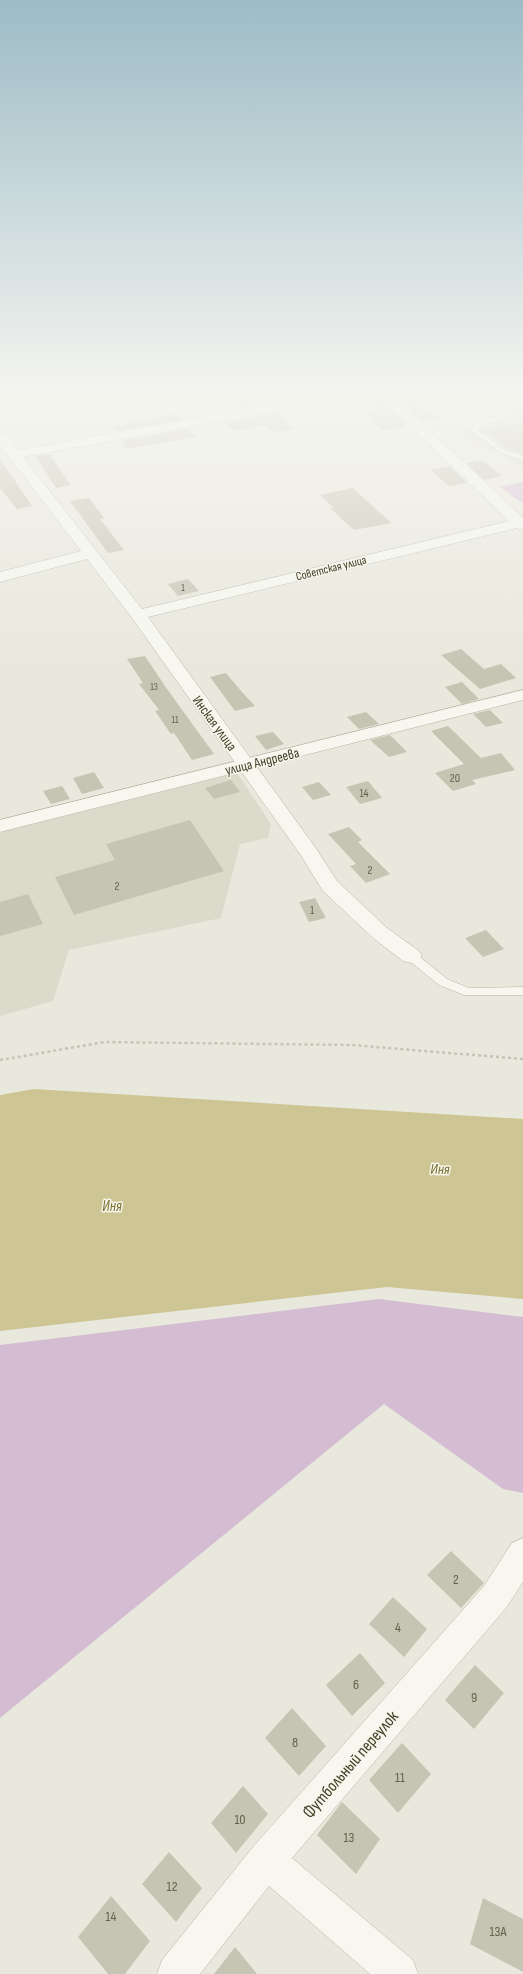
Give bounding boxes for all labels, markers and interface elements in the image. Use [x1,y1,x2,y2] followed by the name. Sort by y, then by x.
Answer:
[294,552,368,584] street label: Советская улица
[181,582,185,594] house number: 1
[150,681,158,693] house number: 13
[189,692,240,754] street label: Инская улица
[172,714,179,726] house number: 11
[223,744,301,779] street label: улица Андреева
[450,771,460,786] house number: 20
[359,786,369,801] house number: 14
[368,863,373,878] house number: 2
[115,879,120,894] house number: 2
[310,903,315,918] house number: 1
[430,1160,450,1179] water label: Иня
[102,1197,122,1216] water label: Иня
[453,1571,459,1588] house number: 2
[395,1619,401,1636] house number: 4
[353,1676,359,1693] house number: 6
[471,1689,477,1706] house number: 9
[299,1707,403,1822] street label: Футбольный переулок
[292,1734,298,1751] house number: 8
[395,1769,405,1786] house number: 11
[234,1811,246,1828] house number: 10
[344,1829,355,1846] house number: 13
[167,1878,178,1895] house number: 12
[106,1908,117,1925] house number: 14
[490,1923,507,1940] house number: 13А

